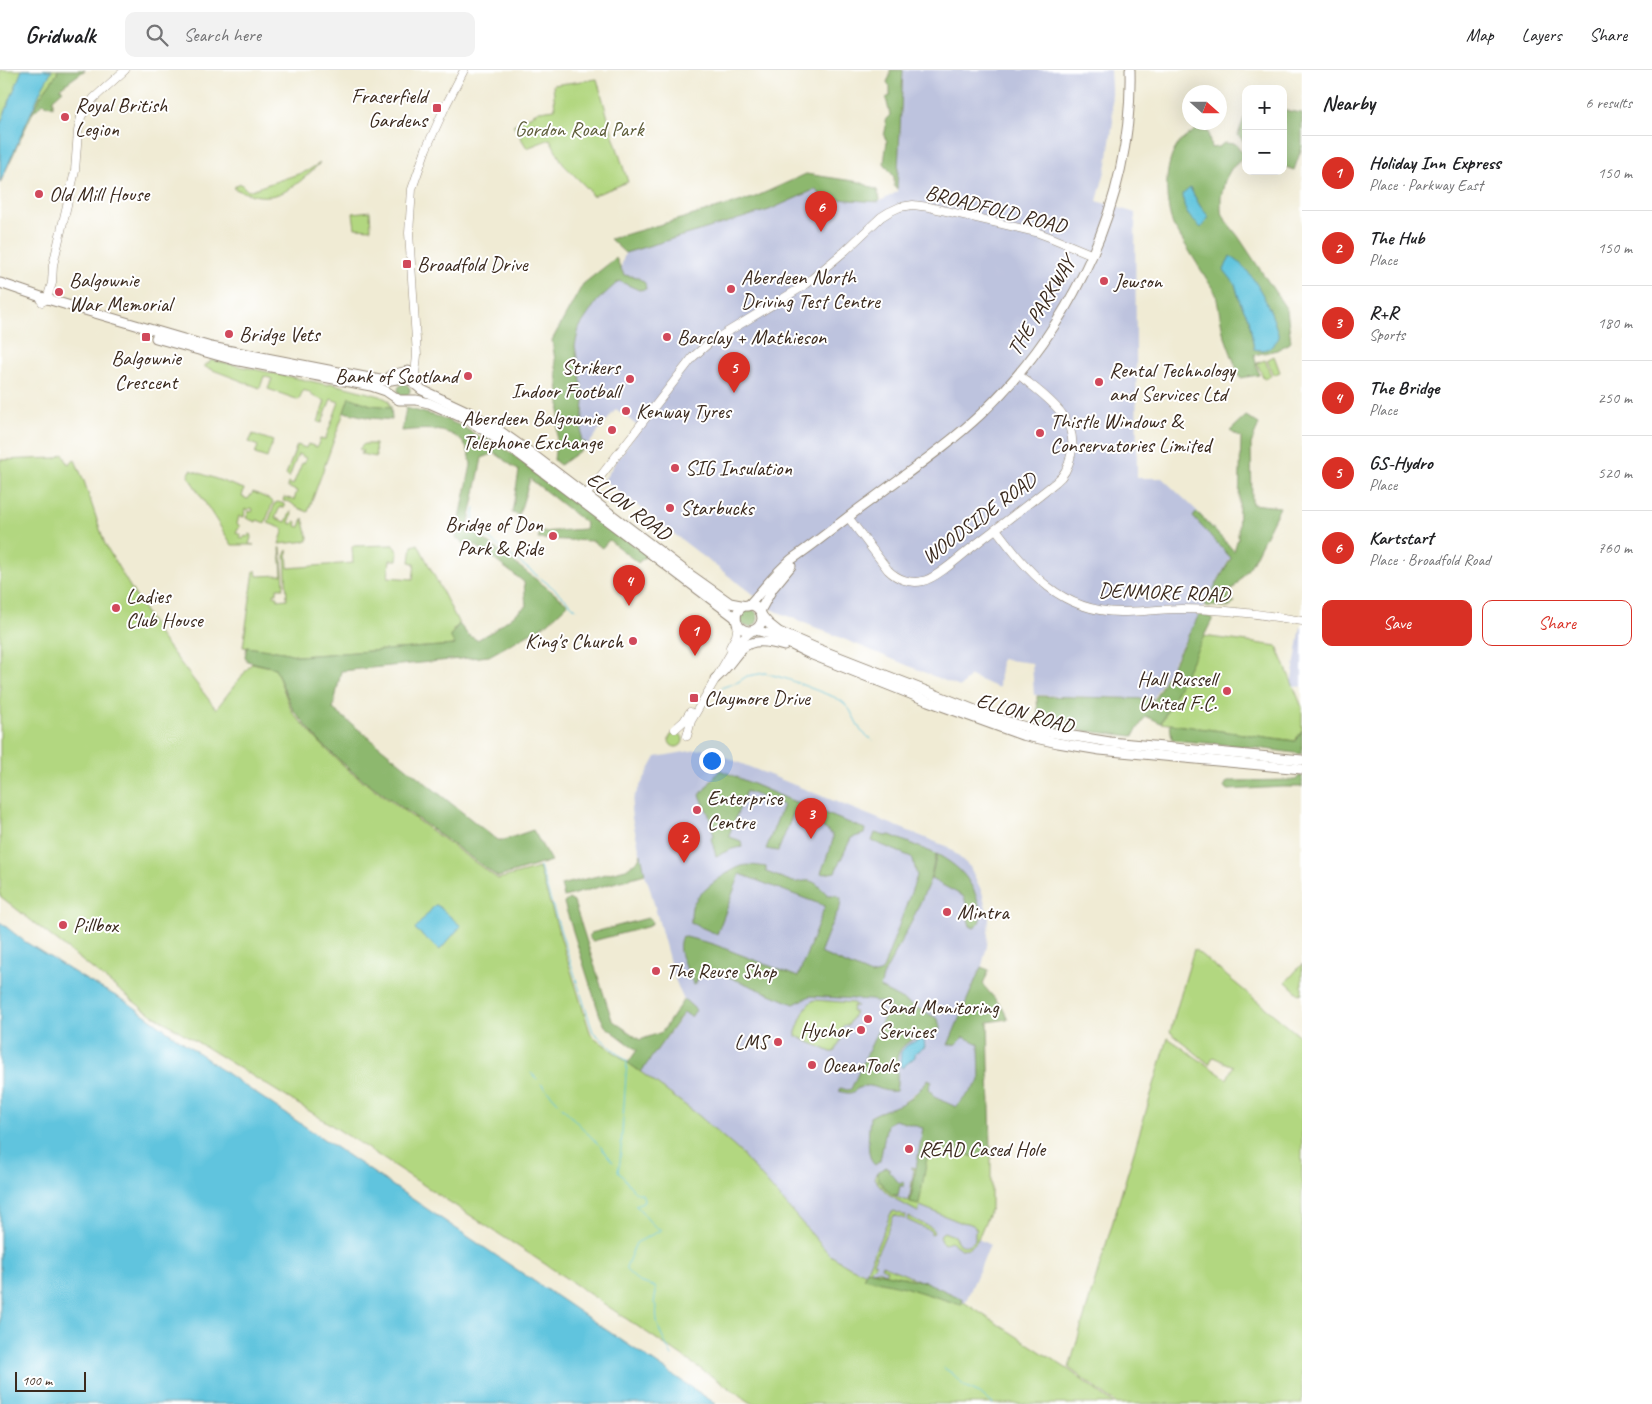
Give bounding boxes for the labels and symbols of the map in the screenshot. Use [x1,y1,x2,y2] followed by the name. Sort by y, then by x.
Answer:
[351,83,431,133] place label: Fraserfield Gardens
[1182,85,1227,130] north arrow
[75,92,168,142] place label: Royal British Legion
[431,102,443,114] marker: Fraserfield Gardens
[59,111,71,123] marker: Royal British Legion
[515,116,645,142] park label: Gordon Road Park
[923,179,1071,240] street label: BROADFOLD ROAD
[49,181,151,207] place label: Old Mill House
[33,188,45,200] marker: Old Mill House
[805,191,837,232] pin: 6
[1001,248,1083,360] street label: THE PARKWAY
[417,251,529,277] place label: Broadfold Drive
[401,258,413,270] marker: Broadfold Drive
[741,264,881,314] place label: Aberdeen North Driving Test Centre
[69,267,175,317] place label: Balgownie War Memorial
[1113,268,1163,294] place label: Jewson
[1098,275,1110,287] marker: Jewson
[725,283,737,295] marker: Aberdeen North Driving Test Centre
[53,286,65,298] marker: Balgownie War Memorial
[239,321,322,347] place label: Bridge Vets
[677,324,827,350] place label: Barclay + Mathieson
[223,328,235,340] marker: Bridge Vets
[140,331,152,343] marker: Balgownie Crescent
[661,331,673,343] marker: Barclay + Mathieson
[111,345,183,395] place label: Balgownie Crescent
[718,352,750,393] pin: 5
[511,354,623,404] place label: Strikers Indoor Football
[1109,357,1237,407] place label: Rental Technology and Services Ltd
[335,363,462,389] place label: Bank of Scotland
[462,370,474,382] marker: Bank of Scotland
[624,373,636,385] marker: Strikers Indoor Football
[1093,376,1105,388] marker: Rental Technology and Services Ltd
[636,398,733,424] place label: Kenway Tyres
[462,405,604,455] place label: Aberdeen Balgownie Telephone Exchange
[620,405,632,417] marker: Kenway Tyres
[1050,408,1214,458] place label: Thistle Windows & Conservatories Limited
[606,424,618,436] marker: Aberdeen Balgownie Telephone Exchange
[1034,427,1046,439] marker: Thistle Windows & Conservatories Limited
[685,455,792,481] place label: SIG Insulation
[669,462,681,474] marker: SIG Insulation
[916,465,1043,570] street label: WOODSIDE ROAD
[582,466,678,547] street label: ELLON ROAD
[680,495,755,521] place label: Starbucks
[664,502,676,514] marker: Starbucks
[445,511,544,561] place label: Bridge of Don Park & Ride
[547,530,559,542] marker: Bridge of Don Park & Ride
[613,565,645,606] pin: 4
[1098,577,1232,607] street label: DENMORE ROAD
[126,583,205,633] place label: Ladies Club House
[110,602,122,614] marker: Ladies Club House
[679,615,711,656] pin: 1
[525,628,624,654] place label: King's Church
[627,635,639,647] marker: King's Church
[1137,666,1220,716] place label: Hall Russell United F.C.
[704,685,811,711] place label: Claymore Drive
[1221,685,1233,697] marker: Hall Russell United F.C.
[974,687,1078,740] street label: ELLON ROAD
[688,692,700,704] marker: Claymore Drive
[699,748,725,774] your location
[707,785,783,835] place label: Enterprise Centre
[795,798,827,839] pin: 3
[691,804,703,816] marker: Enterprise Centre
[668,822,700,863] pin: 2
[957,899,1010,925] place label: Mintra
[941,906,953,918] marker: Mintra
[73,912,120,938] place label: Pillbox
[57,919,69,931] marker: Pillbox
[666,958,777,984] place label: The Reuse Shop
[650,965,662,977] marker: The Reuse Shop
[878,994,1000,1044] place label: Sand Monitoring Services
[862,1013,874,1025] marker: Sand Monitoring Services
[800,1017,853,1043] place label: Hychor
[855,1024,867,1036] marker: Hychor
[734,1029,771,1055] place label: LMS
[772,1036,784,1048] marker: LMS
[822,1052,900,1078] place label: OceanTools
[806,1059,818,1071] marker: OceanTools
[919,1136,1047,1162] place label: READ Cased Hole
[903,1143,915,1155] marker: READ Cased Hole
[15,1369,86,1392] scale bar

